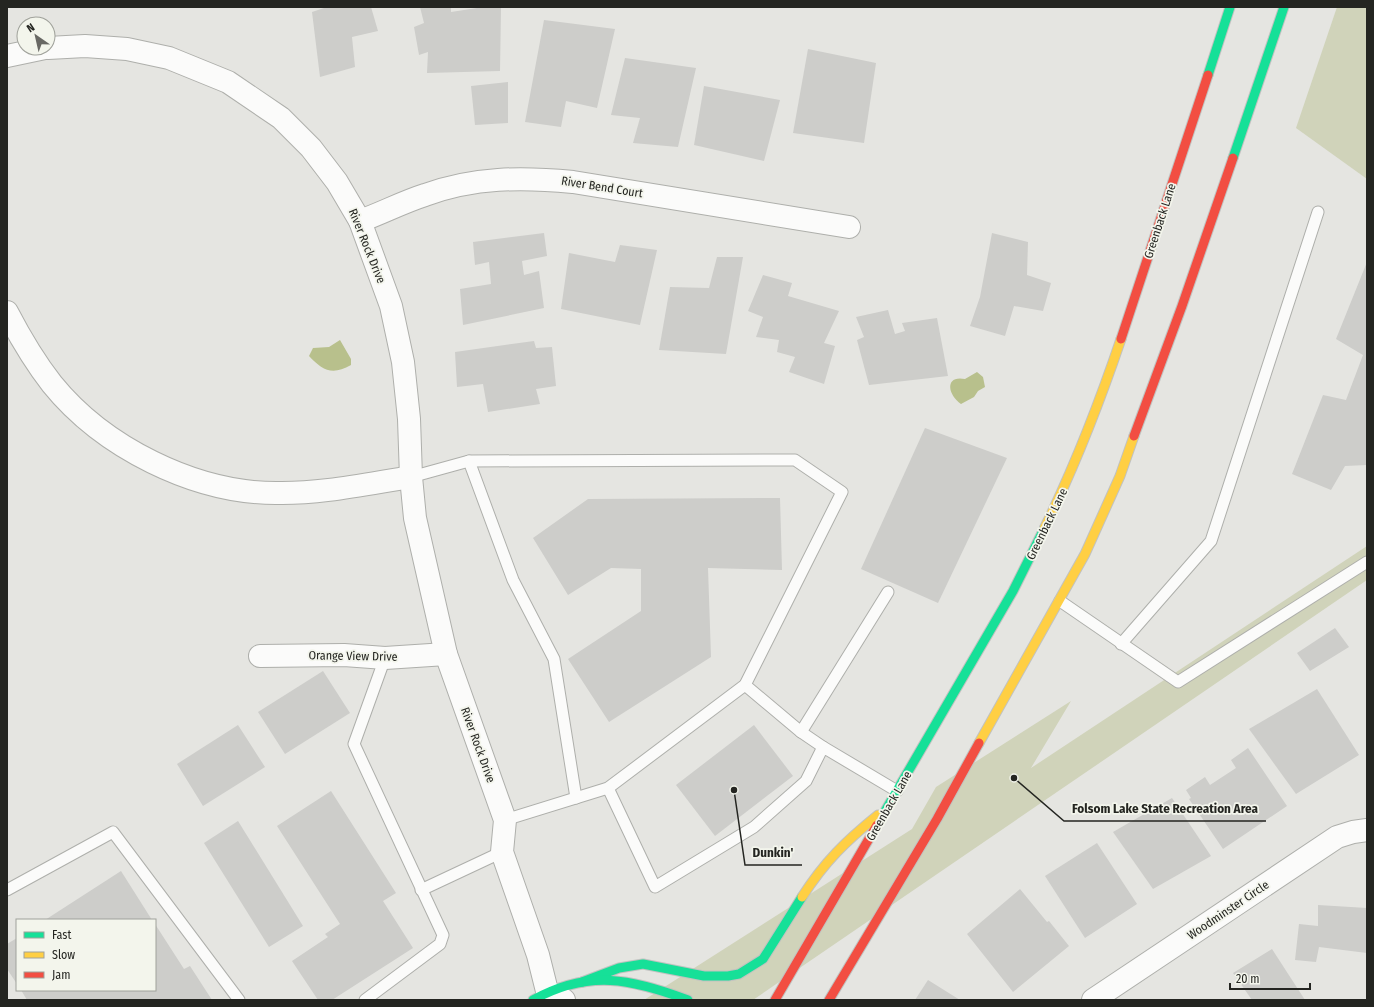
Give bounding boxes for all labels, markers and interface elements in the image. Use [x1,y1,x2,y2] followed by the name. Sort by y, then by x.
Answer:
[16,16,56,56] north arrow
[24,21,37,35] text: N
[560,174,644,200] street label: River Bend Court
[1141,182,1179,260] street label: Greenback Lane
[346,207,388,286] street label: River Rock Drive
[1024,486,1070,562] street label: Greenback Lane
[308,648,398,664] street label: Orange View Drive
[458,705,498,785] street label: River Rock Drive
[863,769,915,843] street label: Greenback Lane
[1064,796,1266,821] callout: Folsom Lake State Recreation Area
[1072,801,1259,816] text: Folsom Lake State Recreation Area
[745,840,802,865] callout: Dunkin'
[753,845,794,860] text: Dunkin'
[1185,877,1272,942] street label: Woodminster Circle
[16,919,156,991] legend
[52,928,71,942] text: Fast
[52,948,75,962] text: Slow
[1230,965,1310,991] scale bar
[52,968,70,982] text: Jam
[1236,972,1260,986] text: 20 m

